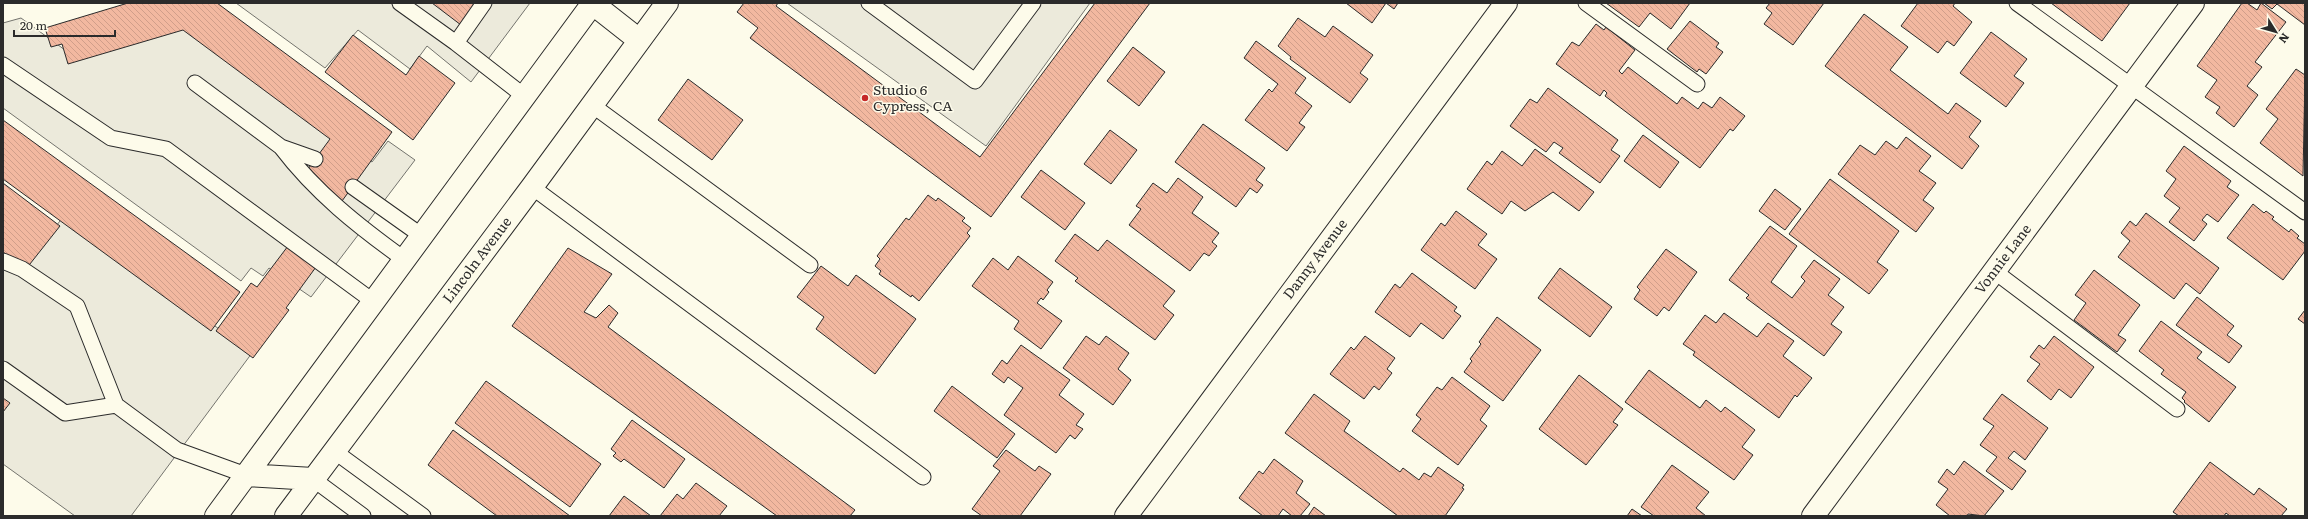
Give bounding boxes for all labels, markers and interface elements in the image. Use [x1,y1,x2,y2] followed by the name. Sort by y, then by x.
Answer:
[14,12,115,38] scale bar
[2256,12,2296,52] north arrow
[20,16,47,34] text: 20 m
[2276,30,2294,47] text: N
[873,79,953,115] place label: Studio 6 Cypress, CA
[860,93,870,103] marker: Studio 6 Cypress, CA
[437,212,515,307] street label: Lincoln Avenue
[1277,214,1351,303] street label: Danny Avenue
[1969,219,2035,298] street label: Vonnie Lane

